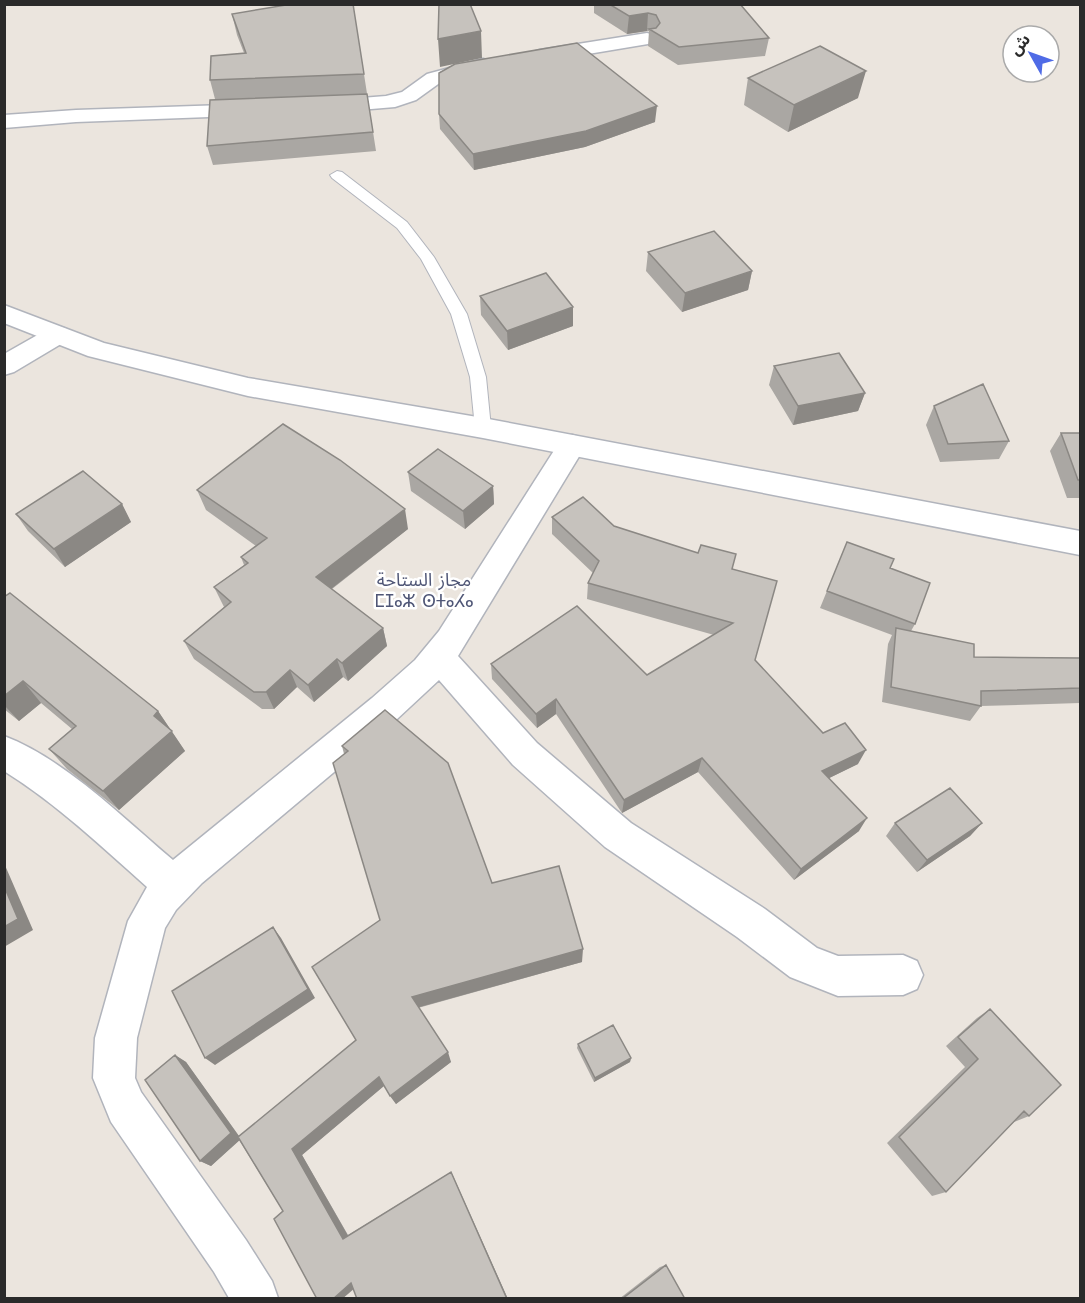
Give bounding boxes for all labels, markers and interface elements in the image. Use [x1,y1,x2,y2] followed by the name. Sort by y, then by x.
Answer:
[1001,24,1061,84] north arrow
[1006,30,1034,59] text: ش
[374,569,474,611] district label: مجاز الستاحة ⵎⵊⴰⵣ ⵙⵜⴰⵃⴰ

